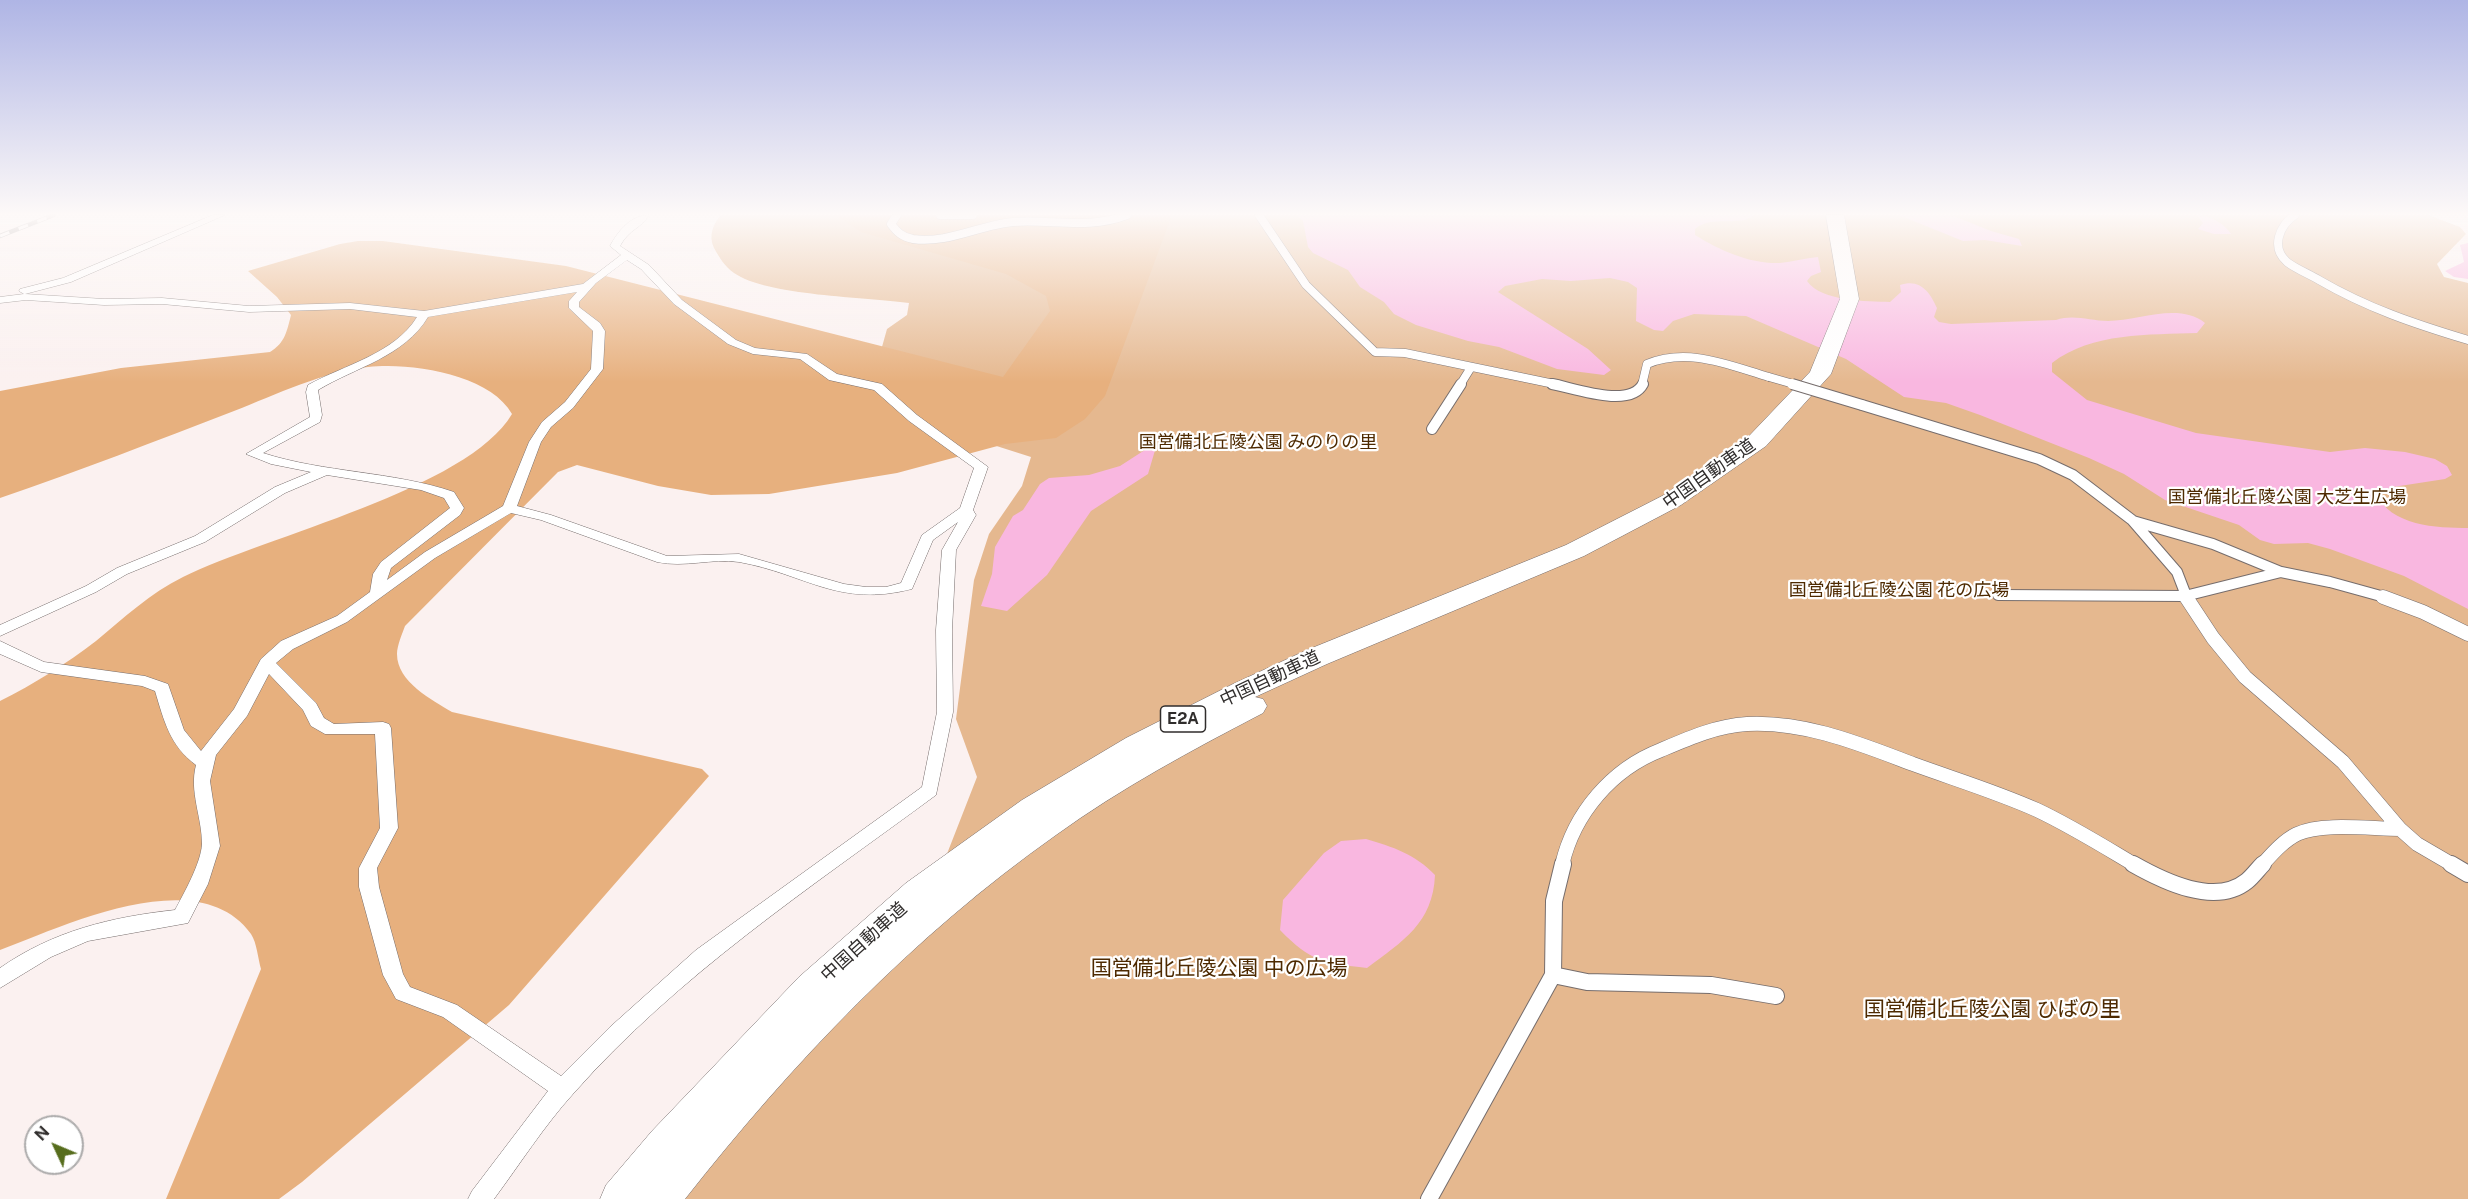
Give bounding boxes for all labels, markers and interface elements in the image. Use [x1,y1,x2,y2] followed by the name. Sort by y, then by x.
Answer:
[1139,431,1377,453] park label: 国営備北丘陵公園 みのりの里
[1659,434,1759,514] street label: 中国自動車道
[2168,486,2406,508] park label: 国営備北丘陵公園 大芝生広場
[1789,579,2009,601] park label: 国営備北丘陵公園 花の広場
[1216,646,1324,712] street label: 中国自動車道
[1160,706,1206,732] road number: E2A
[817,898,911,986] street label: 中国自動車道
[1090,956,1348,982] park label: 国営備北丘陵公園 中の広場
[1863,997,2121,1023] park label: 国営備北丘陵公園 ひばの里
[24,1115,84,1175] north arrow
[31,1122,53,1145] text: N

